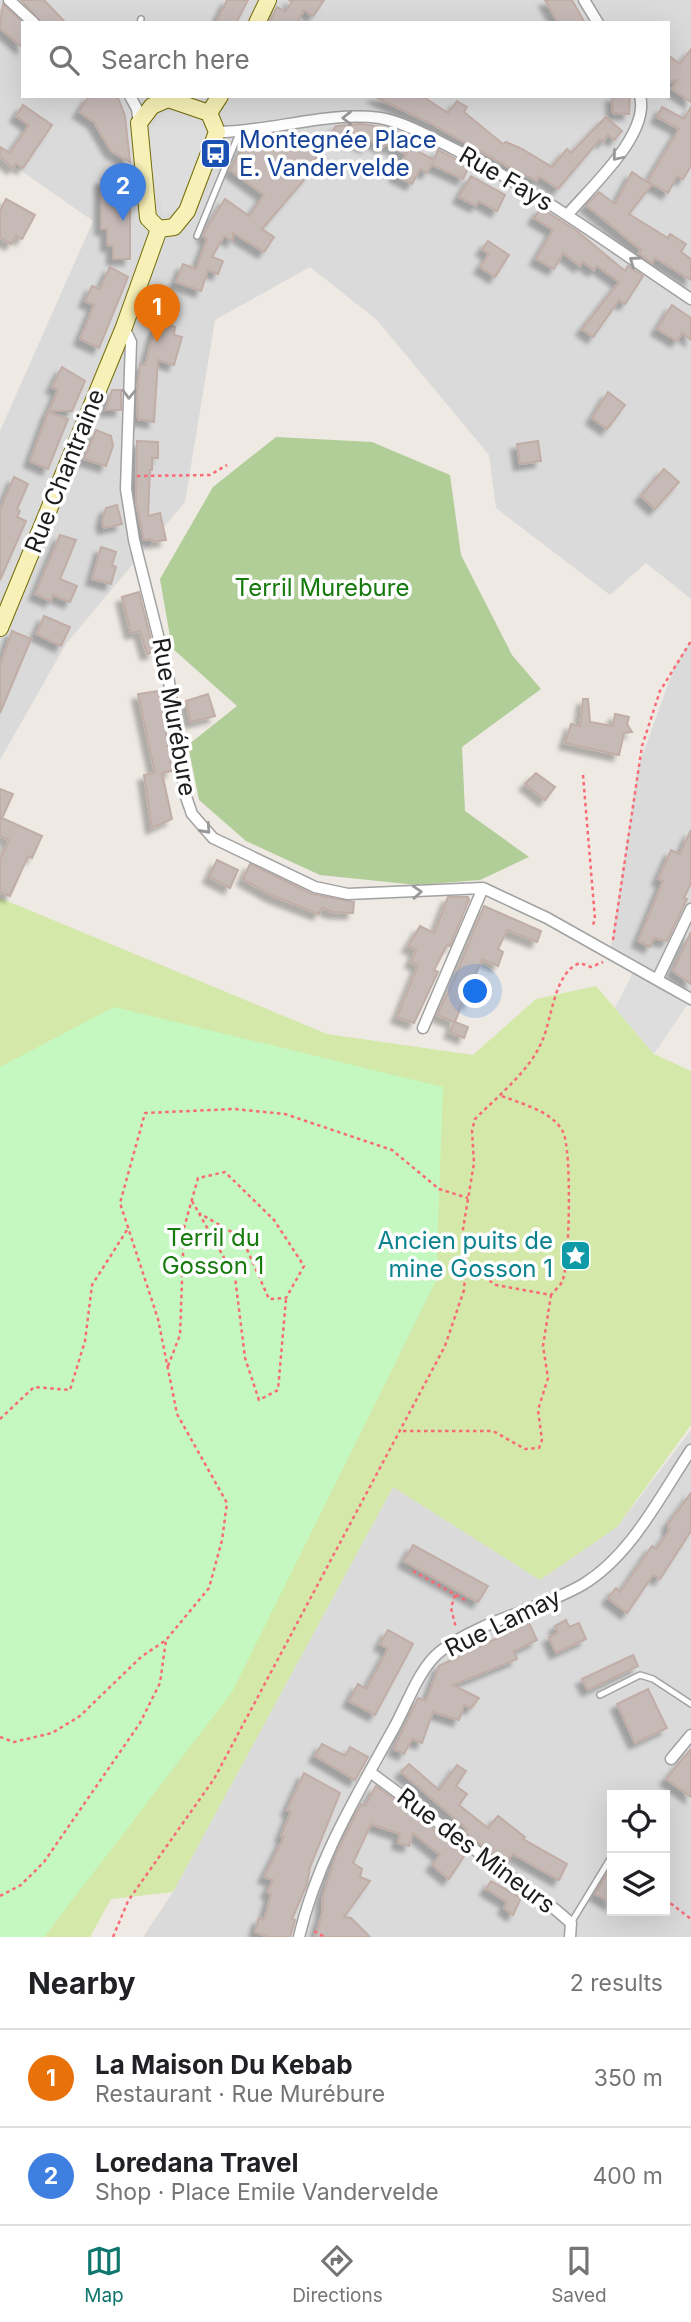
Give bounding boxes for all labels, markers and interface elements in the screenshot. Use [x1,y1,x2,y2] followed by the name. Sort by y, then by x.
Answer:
[21,21,670,98] search box
[45,41,83,79] icon: search
[101,44,250,75] text: Search here
[342,110,352,126] one-way arrow
[239,125,437,182] place label: Montegnée Place E. Vandervelde
[199,137,233,171] bus stop icon: Montegnée Place E. Vandervelde
[454,140,558,217] street label: Rue Fays
[613,148,625,161] one-way arrow
[100,163,146,221] pin: 2
[629,257,642,269] one-way arrow
[134,284,180,342] pin: 1
[18,385,111,557] street label: Rue Chantraine
[121,389,137,400] one-way arrow
[235,573,409,602] park label: Terril Murebure
[146,635,203,798] street label: Rue Murébure
[198,821,210,834] one-way arrow
[412,885,423,900] one-way arrow
[458,974,492,1008] your location
[162,1223,264,1280] park label: Terril du Gosson 1
[377,1226,553,1283] place label: Ancien puits de mine Gosson 1
[559,1238,593,1272] place icon: Ancien puits de mine Gosson 1
[440,1582,565,1663] street label: Rue Lamay
[392,1782,561,1919] street label: Rue des Mineurs
[607,1790,670,1916] map controls
[607,1790,670,1853] button: locate
[607,1853,670,1916] button: layers
[28,1965,136,2001] text: Nearby
[570,1969,663,1997] text: 2 results
[95,2049,353,2080] text: La Maison Du Kebab
[46,2064,56,2092] text: 1
[594,2064,663,2092] text: 350 m
[95,2080,385,2108] text: Restaurant · Rue Murébure
[95,2147,298,2178] text: Loredana Travel
[44,2162,58,2190] text: 2
[593,2162,663,2190] text: 400 m
[95,2178,439,2206] text: Shop · Place Emile Vandervelde
[84,2242,124,2307] tab: Map
[292,2242,383,2307] tab: Directions
[551,2242,607,2307] tab: Saved

